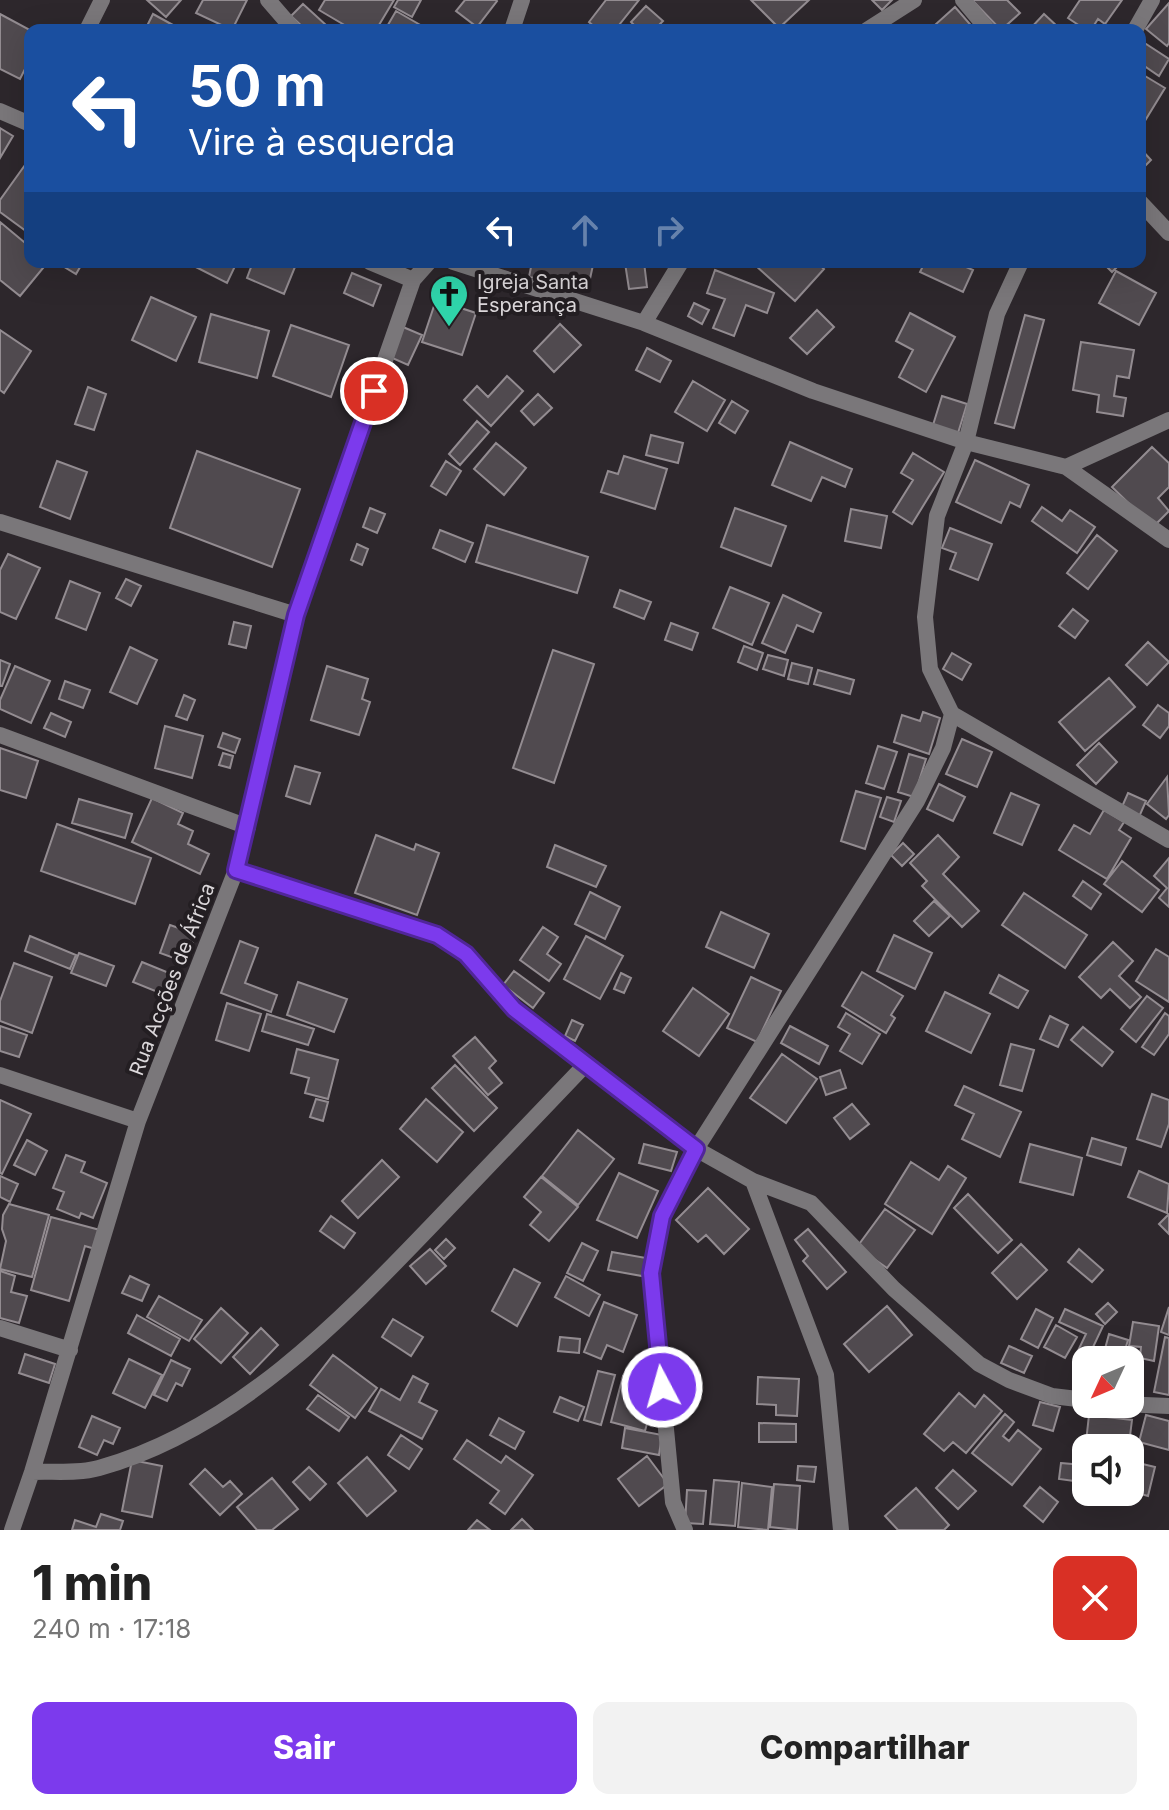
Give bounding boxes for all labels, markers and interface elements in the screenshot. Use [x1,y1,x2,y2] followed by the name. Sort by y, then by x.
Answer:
[188,52,326,120] text: 50 m
[56,56,160,160] icon: left
[188,120,456,164] text: Vire à esquerda
[479,208,523,252] icon: left
[563,208,607,252] icon: ahead
[647,208,691,252] icon: right
[477,270,589,317] place label: Igreja Santa Esperança
[428,273,470,328] church icon: Igreja Santa Esperança
[340,357,408,425] pin
[352,369,396,413] icon: arrive
[123,879,220,1079] street label: Rua Acções de África
[620,1345,704,1429] position arrow
[1072,1346,1144,1418] north arrow
[1072,1346,1144,1506] map controls
[1072,1434,1144,1506] button: sound
[32,1553,152,1612] text: 1 min
[1053,1556,1137,1640] button: close
[32,1613,191,1644] text: 240 m · 17:18
[32,1702,577,1794] button: Sair
[593,1702,1137,1794] button: Compartilhar

